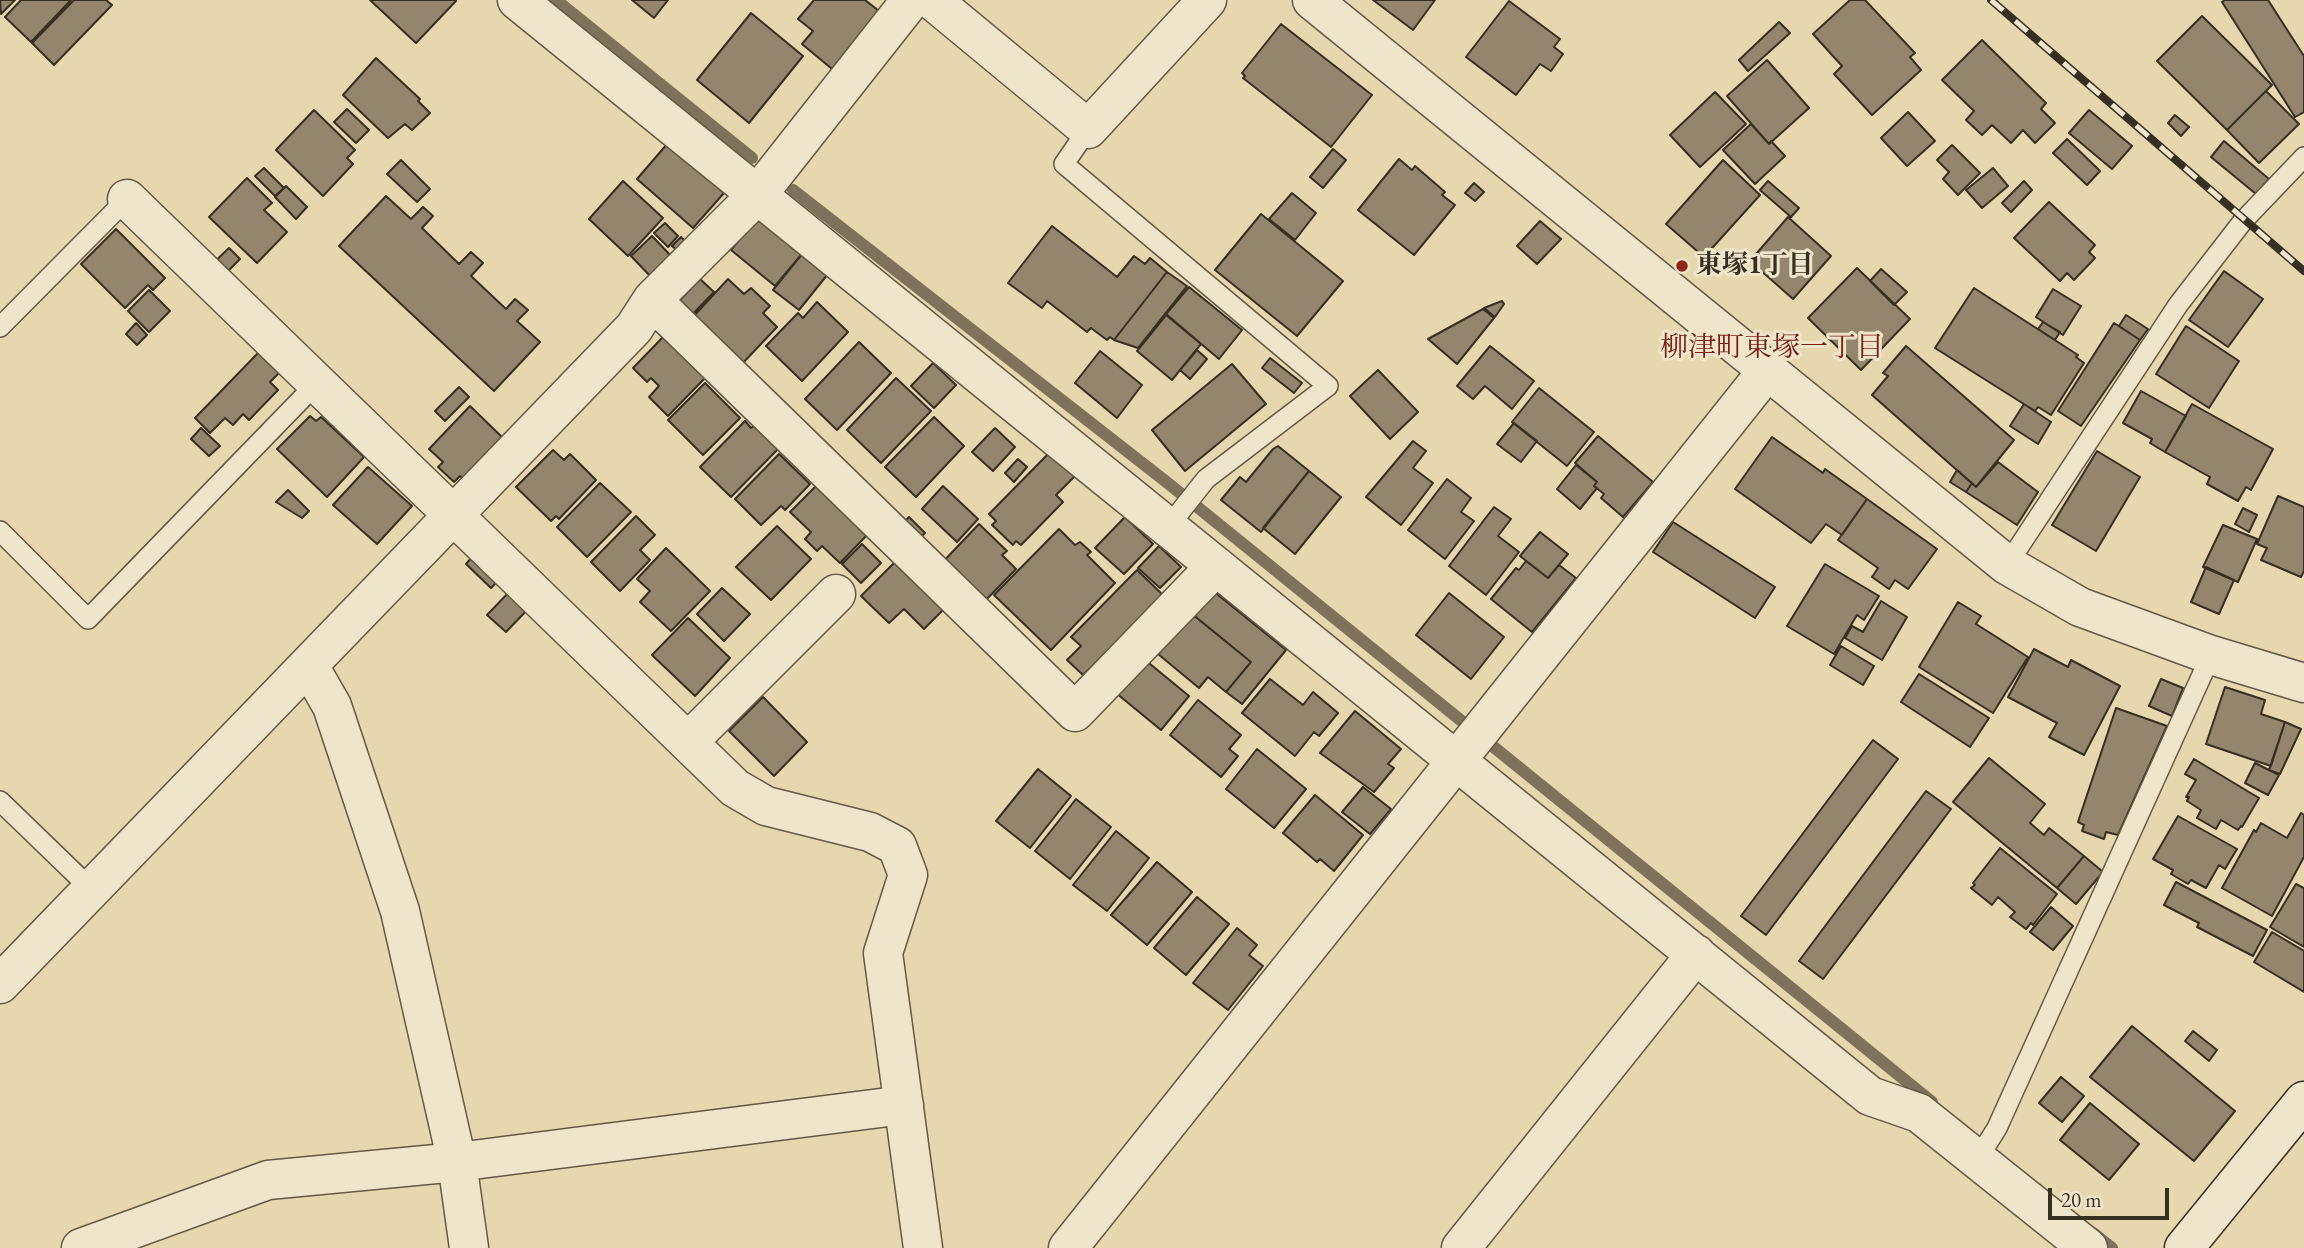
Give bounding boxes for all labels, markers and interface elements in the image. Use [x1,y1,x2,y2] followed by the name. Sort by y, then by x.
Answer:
[1696,250,1814,282] place label: 東塚1丁目
[1674,258,1690,274] marker: 東塚1丁目
[1660,331,1884,365] district label: 柳津町東塚一丁目
[2052,1174,2173,1218] scale bar
[2061,1186,2102,1213] text: 20 m

